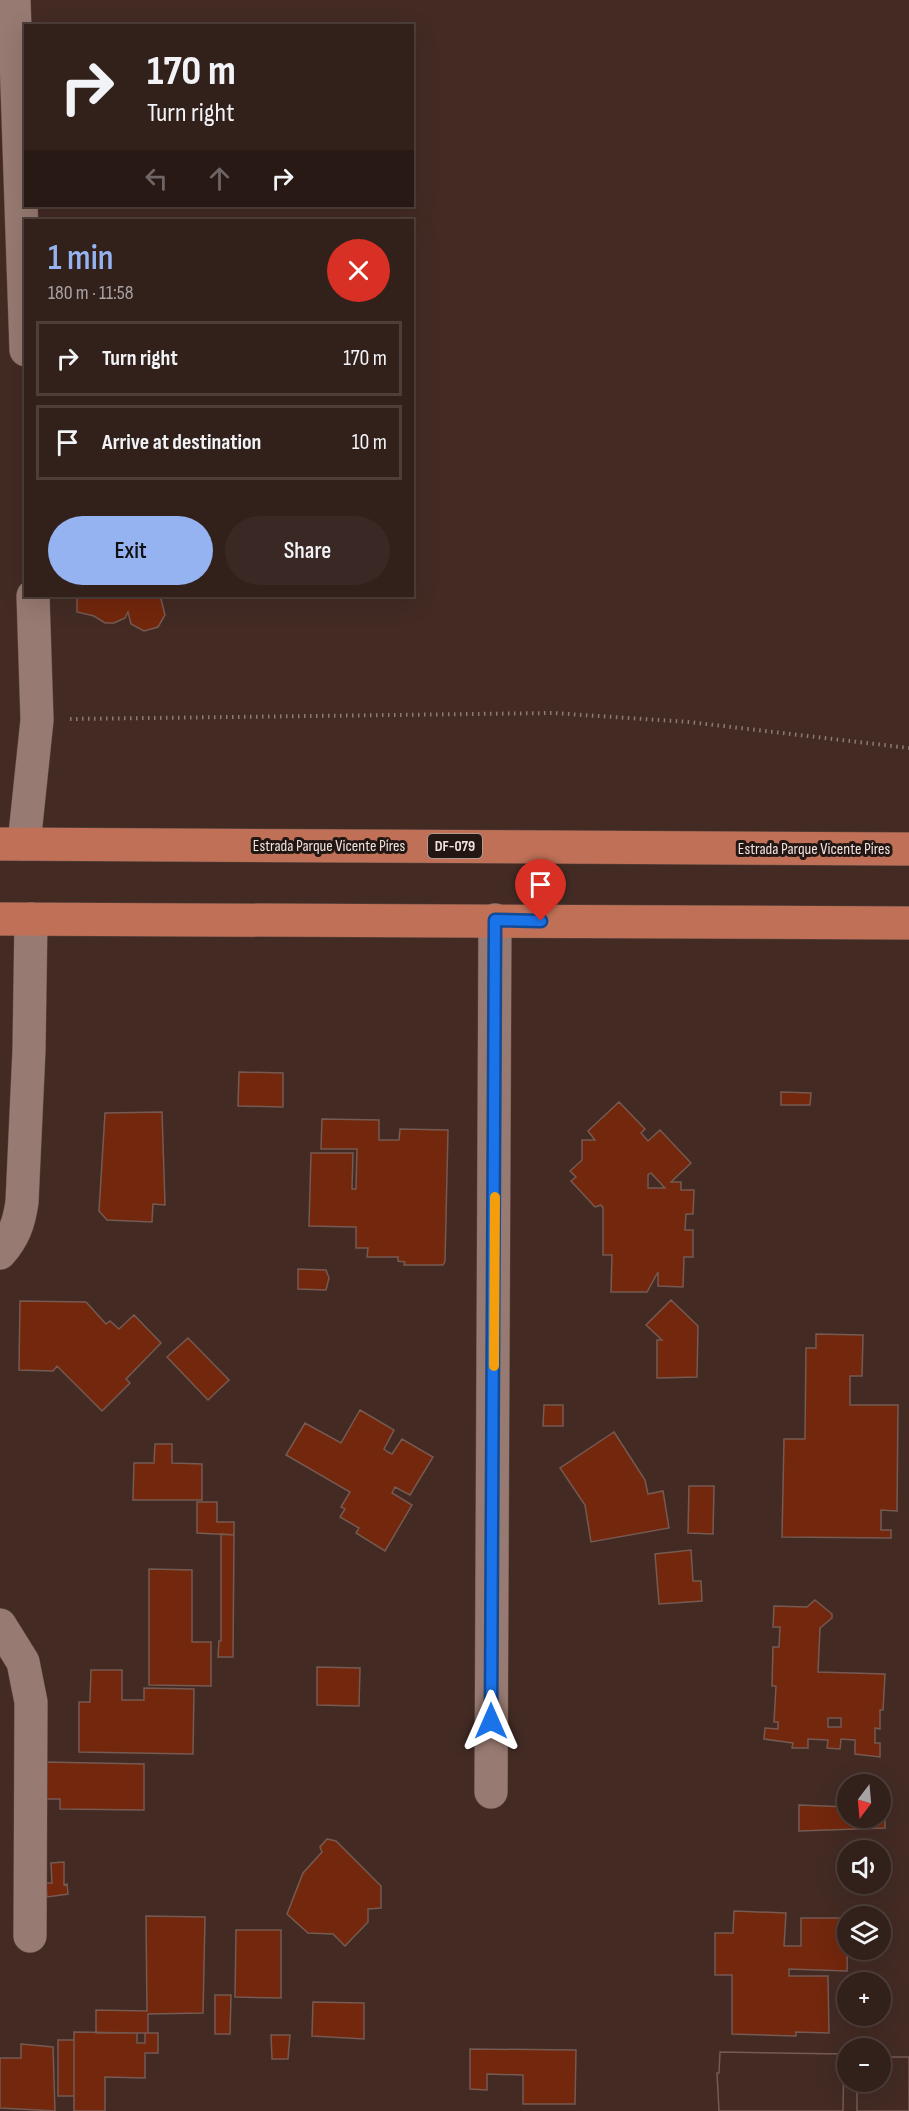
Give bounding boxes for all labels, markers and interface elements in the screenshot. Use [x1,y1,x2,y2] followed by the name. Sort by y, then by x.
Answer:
[147,46,236,97] text: 170 m
[48,48,126,126] icon: right
[147,97,234,129] text: Turn right
[140,162,173,195] icon: left
[203,162,236,195] icon: ahead
[266,162,299,195] icon: right
[48,237,113,280] text: 1 min
[327,239,390,302] button: close
[48,281,134,305] text: 180 m · 11:58
[51,342,84,375] icon: right
[102,345,178,372] text: Turn right
[343,345,387,372] text: 170 m
[51,426,84,459] icon: arrive
[102,429,261,456] text: Arrive at destination
[352,429,387,456] text: 10 m
[48,516,213,585] button: Exit
[225,516,390,585] button: Share
[428,834,482,858] road number: DF-079
[253,837,405,856] street label: Estrada Parque Vicente Pires
[738,840,890,859] street label: Estrada Parque Vicente Pires
[515,859,566,921] pin
[524,868,557,901] icon: arrive
[459,1689,523,1753] position arrow
[837,1774,891,1828] north arrow
[837,1774,891,2092] map controls
[837,1840,891,1894] button: sound
[837,1906,891,1960] button: layers
[837,1972,891,2026] button: +
[837,2038,891,2092] button: −

